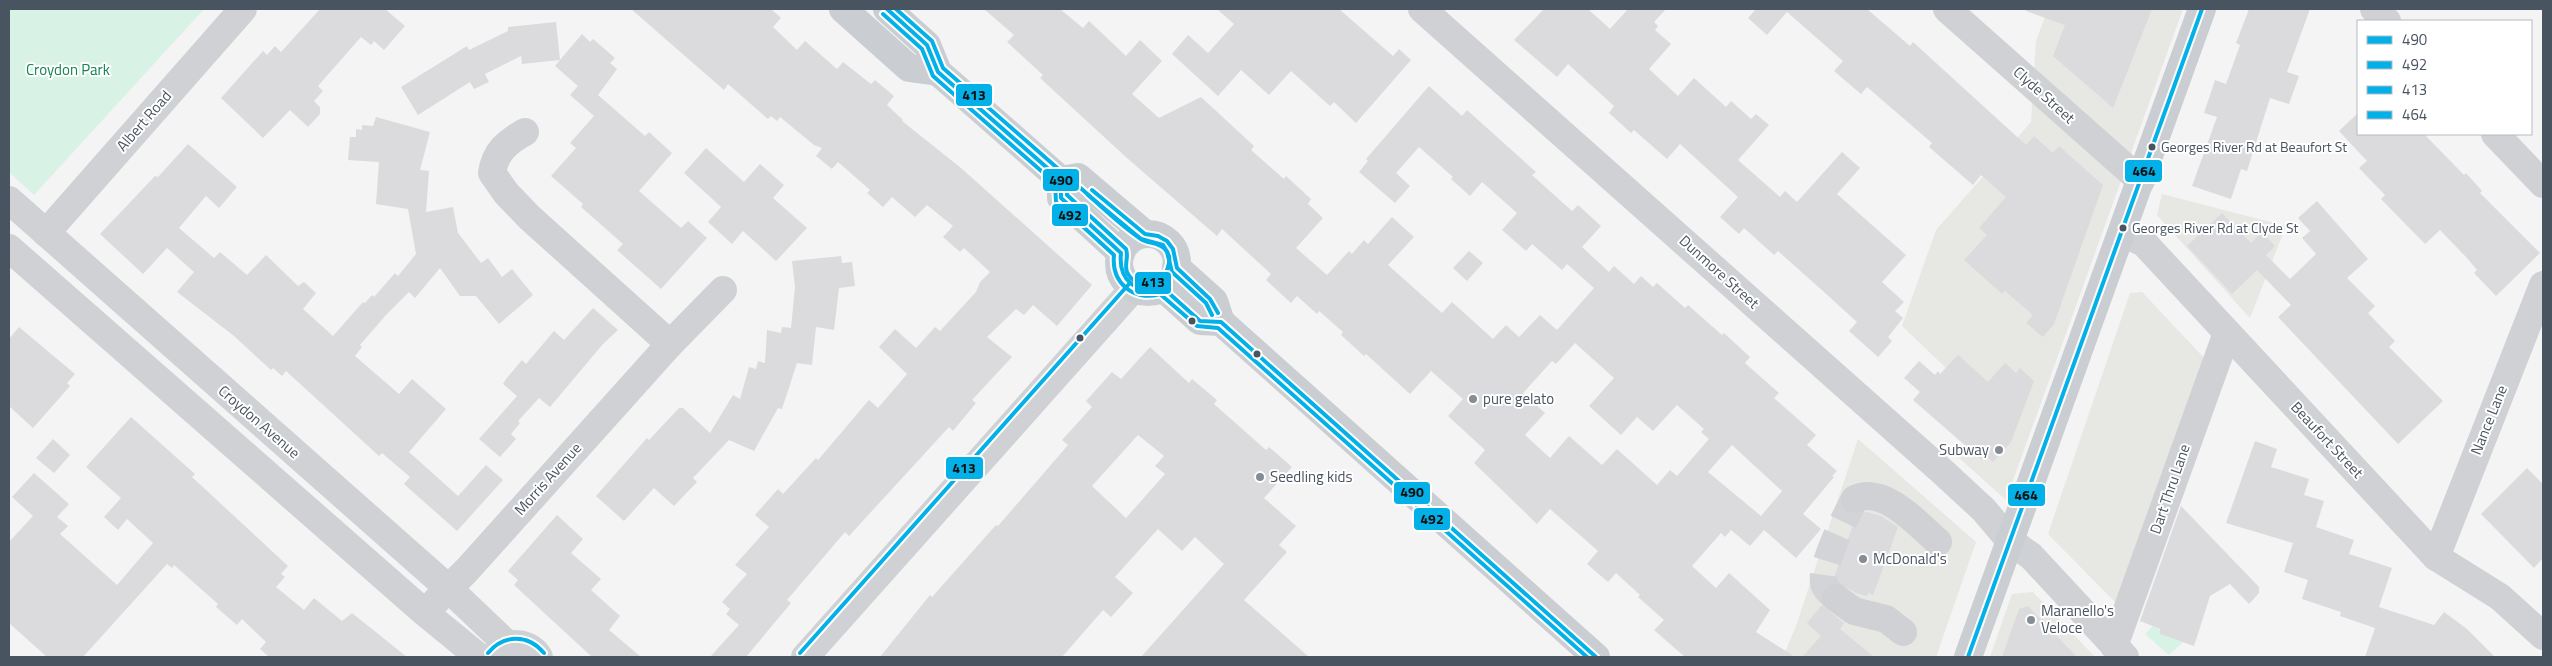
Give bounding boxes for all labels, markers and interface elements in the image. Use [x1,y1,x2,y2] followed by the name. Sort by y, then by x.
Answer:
[2357,20,2532,135] legend
[2402,28,2427,51] text: 490
[2402,53,2427,76] text: 492
[26,58,110,81] park label: Croydon Park
[2008,61,2081,129] street label: Clyde Street
[2402,78,2427,101] text: 413
[955,83,993,107] line badge: 413
[962,84,986,105] text: 413
[111,85,177,156] street label: Albert Road
[2402,103,2427,126] text: 464
[2161,136,2347,157] place label: Georges River Rd at Beaufort St
[2147,142,2157,152] marker: Georges River Rd at Beaufort St
[2124,159,2163,183] line badge: 464
[2132,160,2156,181] text: 464
[1042,168,1080,192] line badge: 490
[1049,169,1073,190] text: 490
[1051,203,1089,227] line badge: 492
[1058,204,1082,225] text: 492
[2132,217,2298,238] place label: Georges River Rd at Clyde St
[2118,223,2128,233] marker: Georges River Rd at Clyde St
[1674,229,1765,314] street label: Dunmore Street
[1134,271,1172,295] line badge: 413
[1141,271,1165,292] text: 413
[1187,316,1197,326] unlabelled marker
[1075,333,1085,343] unlabelled marker
[1252,349,1262,359] unlabelled marker
[213,379,305,464] street label: Croydon Avenue
[2464,381,2513,458] street label: Nance Lane
[1483,387,1554,410] place label: pure gelato
[1467,393,1479,405] marker: pure gelato
[2286,396,2370,484] street label: Beaufort Street
[509,437,587,520] street label: Morris Avenue
[1939,438,1989,461] place label: Subway
[2143,441,2196,537] street label: Dart Thru Lane
[1993,444,2005,456] marker: Subway
[945,456,984,480] line badge: 413
[952,457,976,478] text: 413
[1270,465,1352,488] place label: Seedling kids
[1254,471,1266,483] marker: Seedling kids
[1393,481,1431,505] line badge: 490
[1400,481,1424,502] text: 490
[2007,483,2046,507] line badge: 464
[2014,484,2038,505] text: 464
[1413,507,1451,531] line badge: 492
[1420,508,1444,529] text: 492
[1873,547,1947,570] place label: McDonald's
[1857,553,1869,565] marker: McDonald's
[2041,599,2114,639] place label: Maranello's Veloce
[2025,614,2037,626] marker: Maranello's Veloce

